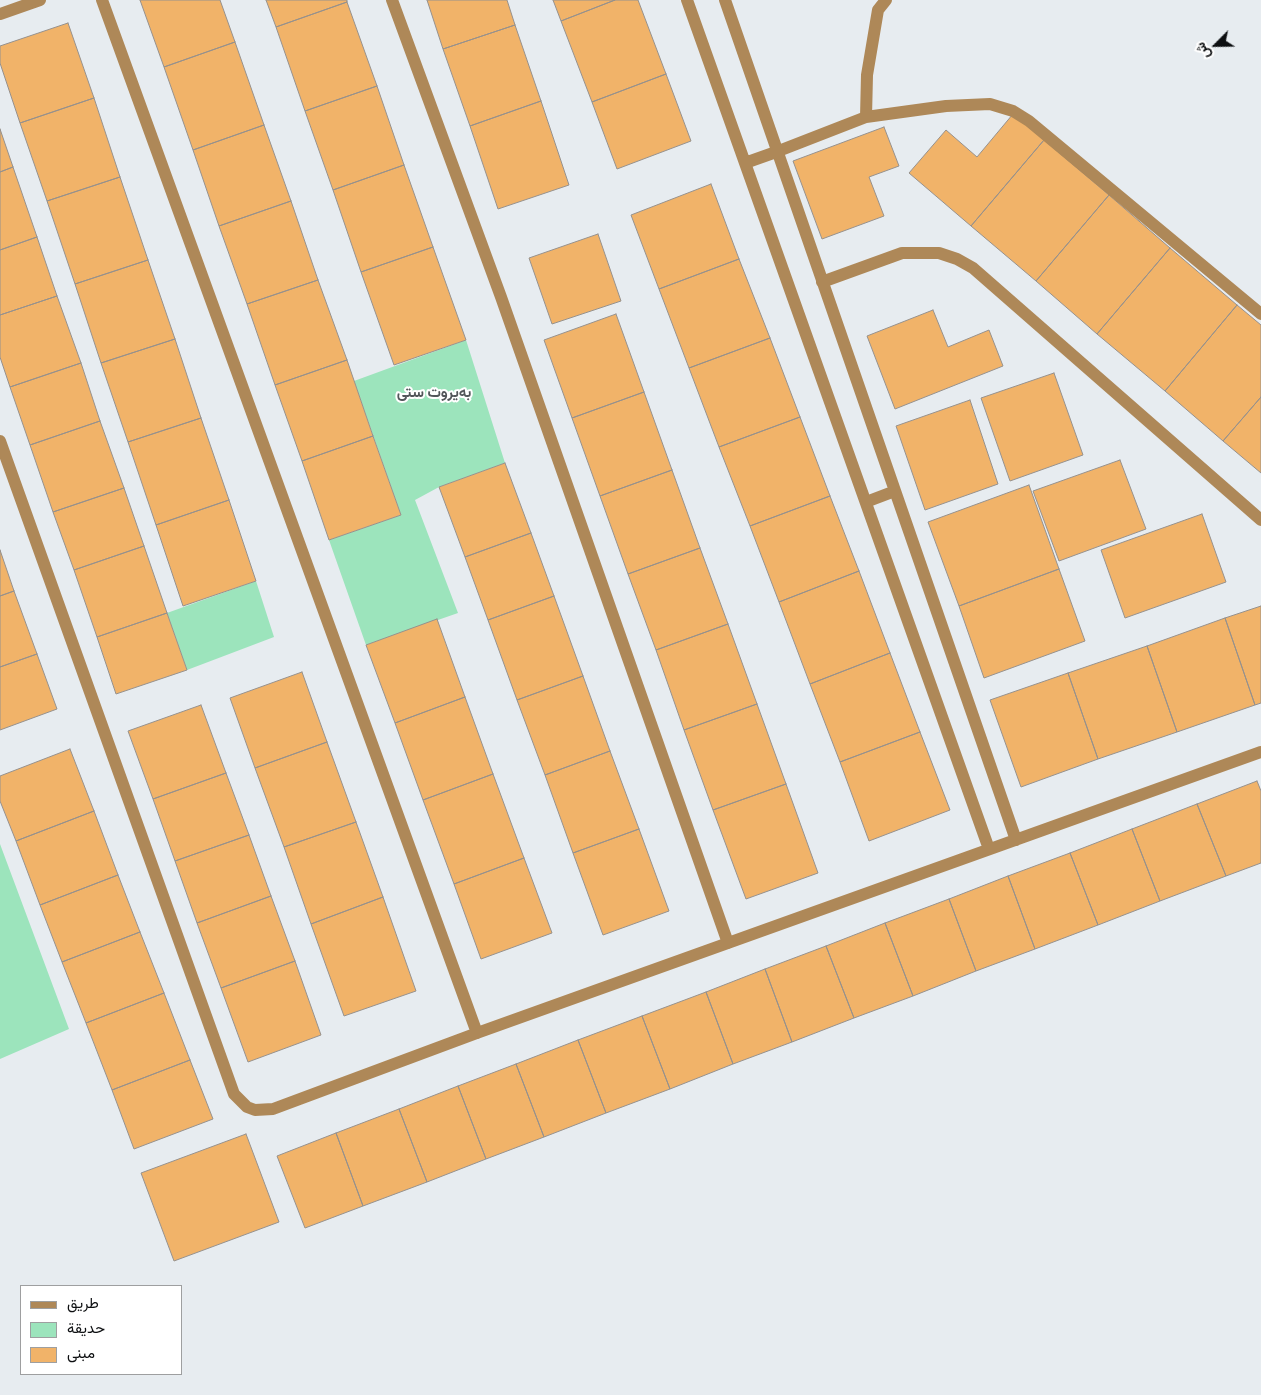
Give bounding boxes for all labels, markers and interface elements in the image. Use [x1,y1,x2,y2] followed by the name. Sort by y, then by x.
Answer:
[1191,20,1241,70] north arrow
[1191,40,1214,62] text: ش
[397,384,471,402] district label: بەیروت ستی
[20,1285,182,1375] legend
[67,1293,99,1313] text: طريق
[67,1318,105,1338] text: حديقة
[67,1343,95,1363] text: مبنى

